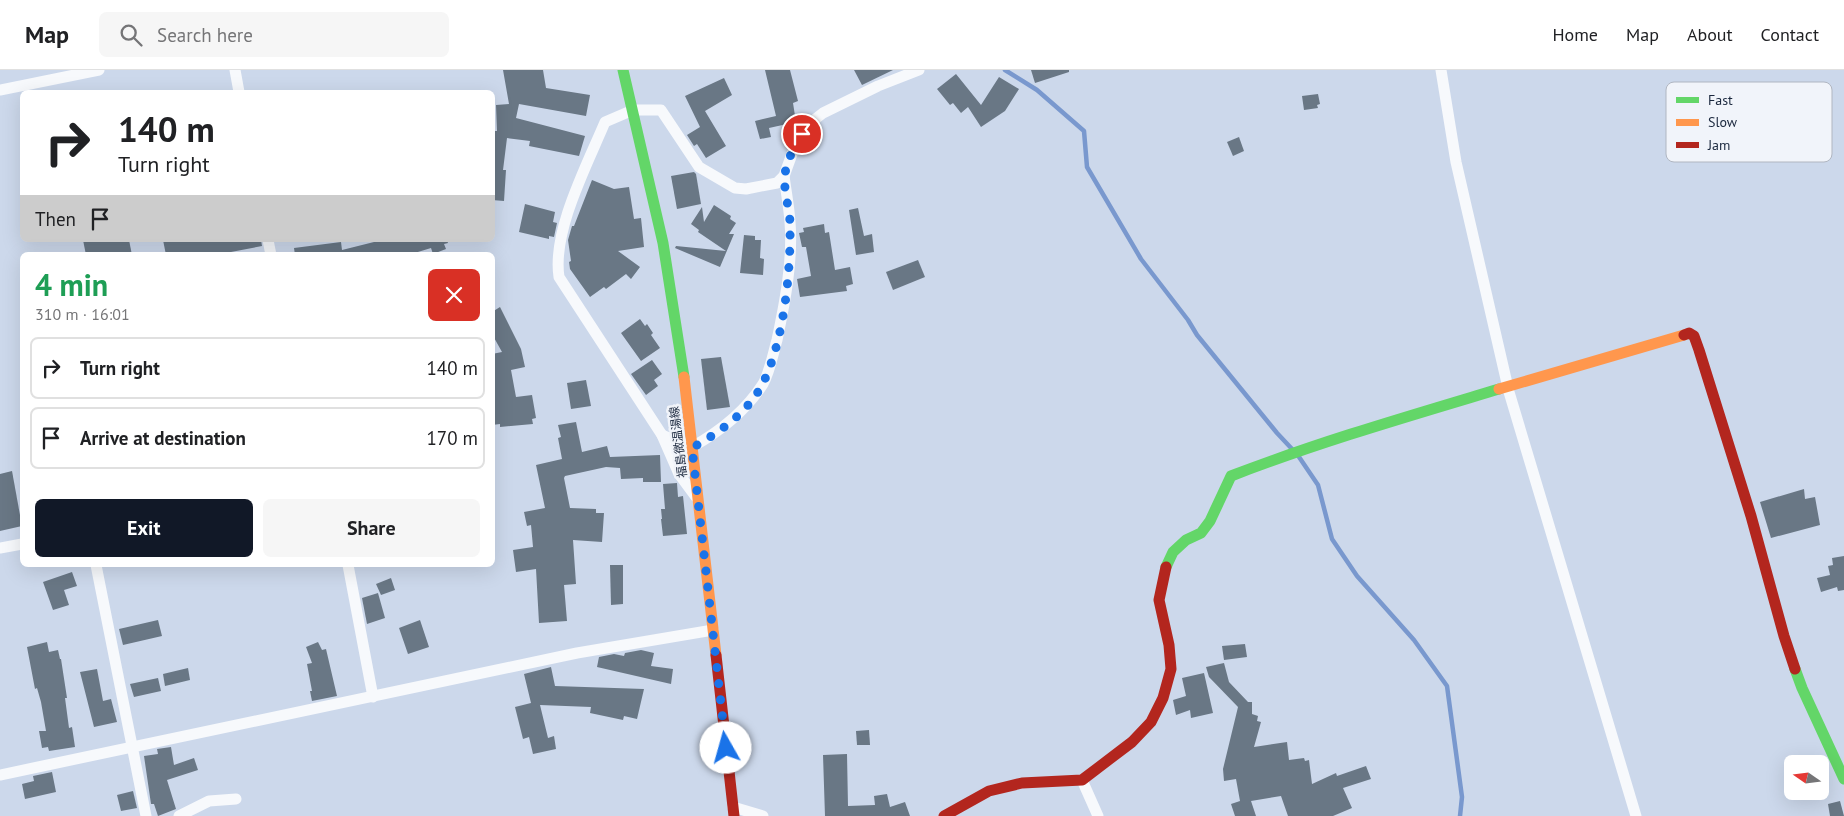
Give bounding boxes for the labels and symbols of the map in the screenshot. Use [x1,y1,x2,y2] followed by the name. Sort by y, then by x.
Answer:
[1666,82,1832,162] legend
[1708,91,1733,109] text: Fast
[781,113,823,155] pin
[1708,113,1738,131] text: Slow
[1707,136,1730,154] text: Jam
[666,405,690,479] street label: 福島微温湯線
[699,721,751,773] position arrow
[1784,755,1829,800] north arrow

